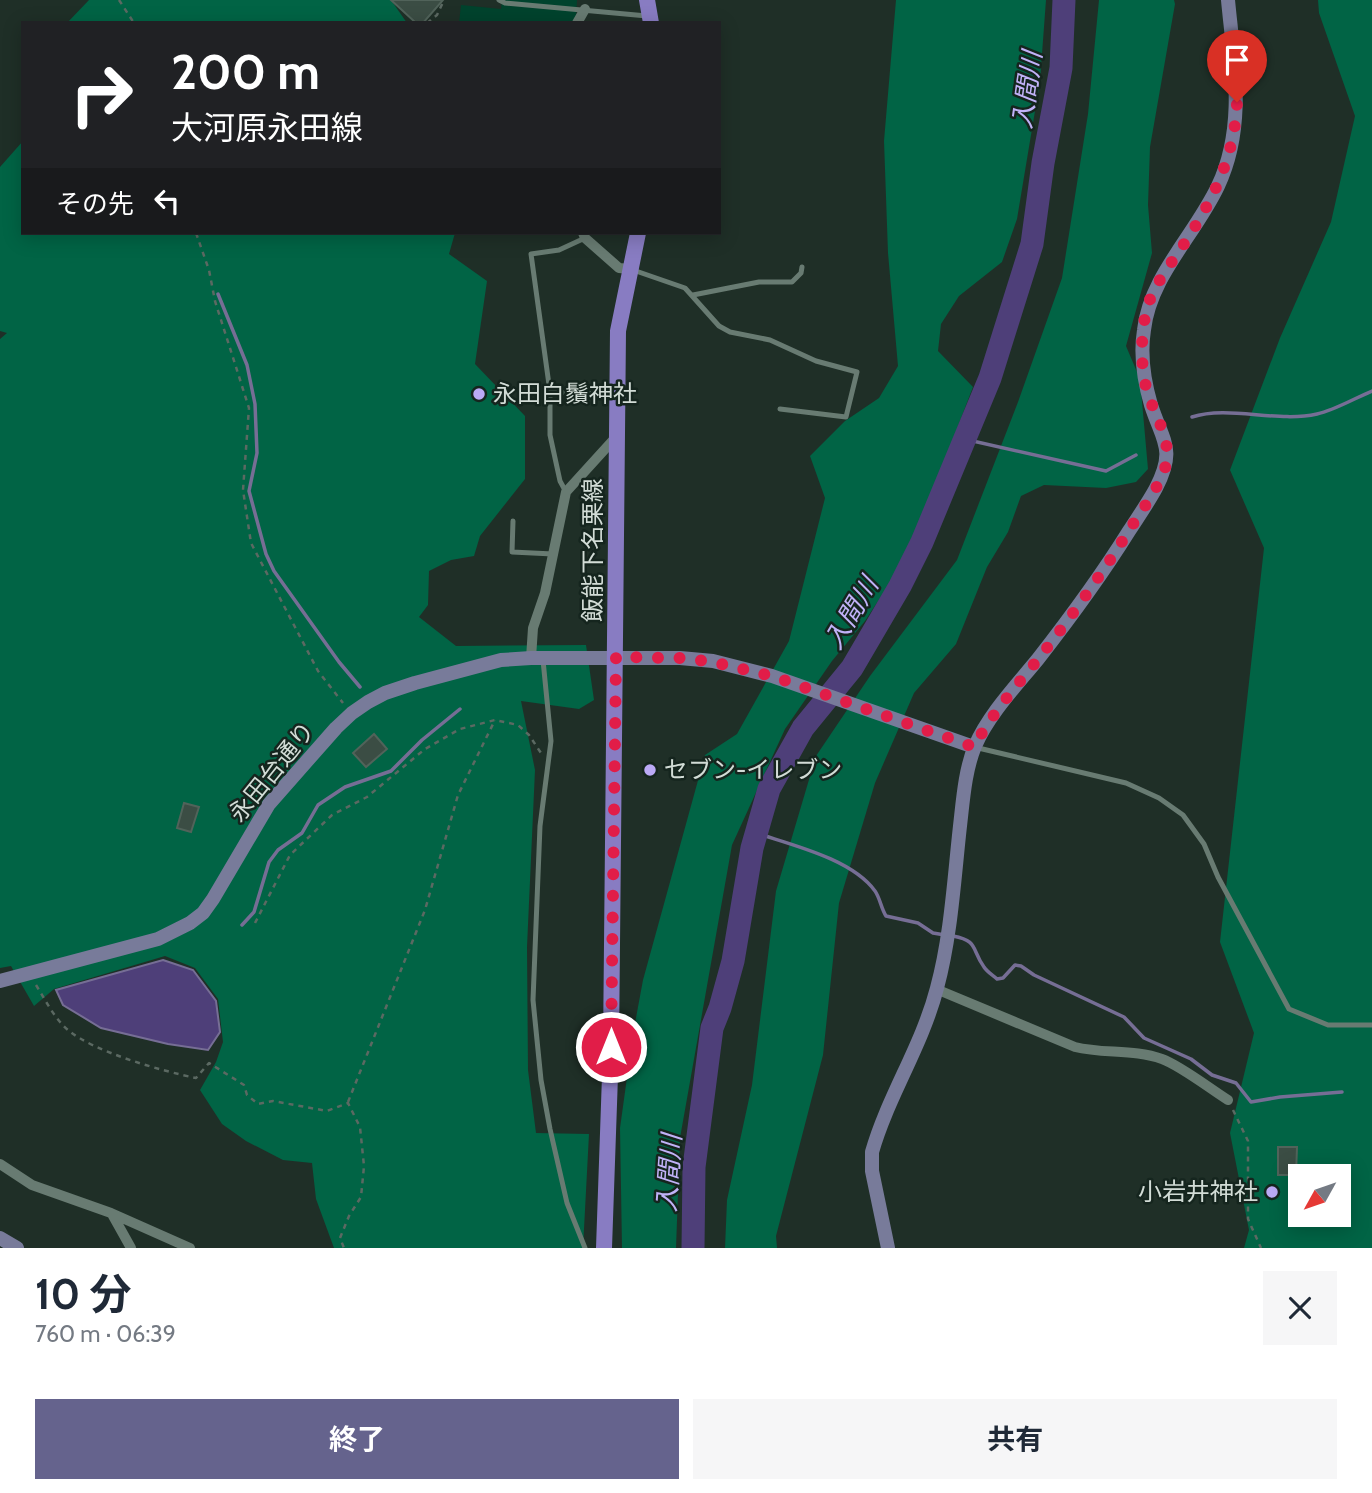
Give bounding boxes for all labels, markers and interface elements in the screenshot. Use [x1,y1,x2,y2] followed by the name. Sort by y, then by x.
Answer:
[1207,30,1267,102] pin
[1218,41,1256,79] icon: arrive
[171,42,320,101] text: 200 m
[1006,46,1049,131] water label: 入間川
[56,49,147,140] icon: right
[171,108,363,147] text: 大河原永田線
[148,182,186,220] icon: left
[56,188,134,220] text: その先
[493,379,637,408] place label: 永田白鬚神社
[471,386,487,402] marker: 永田白鬚神社
[578,478,607,622] street label: 飯能下名栗線
[817,569,886,655] water label: 入間川
[223,716,321,827] street label: 永田台通り
[664,755,842,784] place label: セブン-イレブン
[642,762,658,778] marker: セブン-イレブン
[574,1010,648,1084] position arrow
[650,1130,688,1213] water label: 入間川
[1288,1164,1351,1227] north arrow
[1288,1164,1351,1227] map controls
[1138,1177,1258,1206] place label: 小岩井神社
[1264,1184,1280,1200] marker: 小岩井神社
[35,1268,132,1320] text: 10 分
[1263,1271,1337,1345] button: close
[35,1320,176,1348] text: 760 m · 06:39
[35,1399,679,1479] button: 終了
[693,1399,1337,1479] button: 共有

